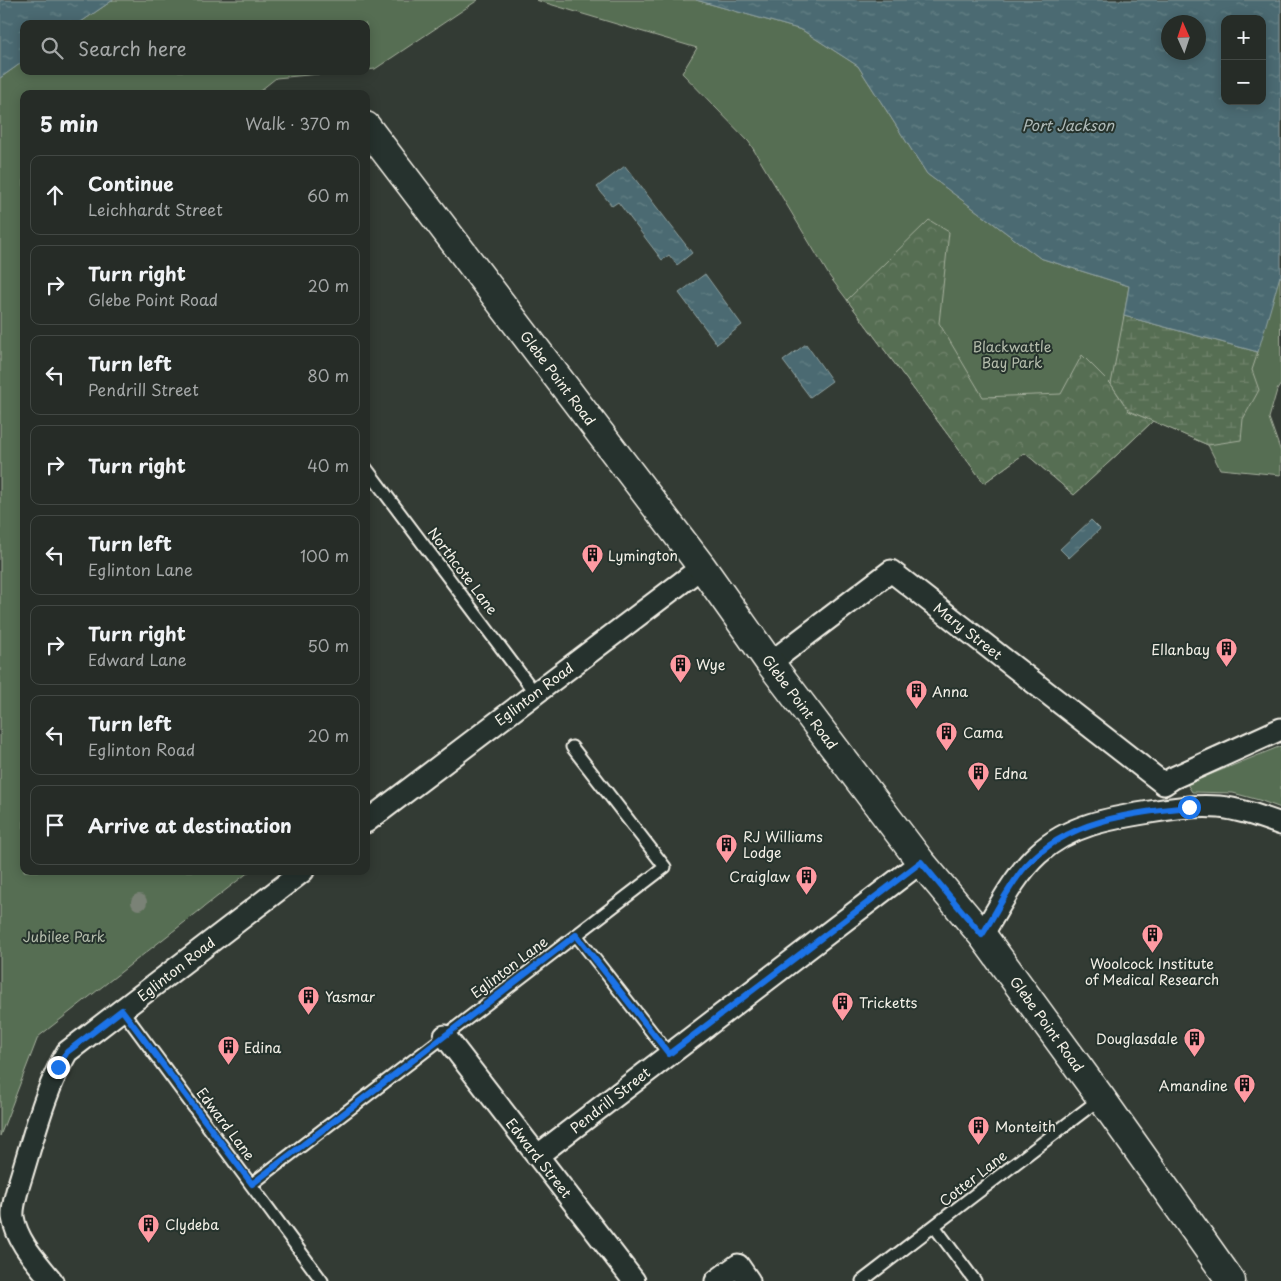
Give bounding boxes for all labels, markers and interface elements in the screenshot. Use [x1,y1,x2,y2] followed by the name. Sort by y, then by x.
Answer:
[1161,15,1206,60] north arrow
[1221,15,1266,105] map controls
[1221,15,1266,60] button: +
[20,20,370,75] search box
[38,34,66,62] icon: search
[78,34,187,62] text: Search here
[1221,60,1266,105] button: −
[40,107,98,139] text: 5 min
[245,111,350,135] text: Walk · 370 m
[1022,113,1115,136] water label: Port Jackson
[88,169,174,197] text: Continue
[41,181,69,209] icon: ahead
[307,183,349,207] text: 60 m
[88,197,223,221] text: Leichhardt Street
[88,259,186,287] text: Turn right
[41,271,69,299] icon: right
[308,273,349,297] text: 20 m
[88,287,218,311] text: Glebe Point Road
[515,326,601,430] street label: Glebe Point Road
[972,336,1052,373] park label: Blackwattle Bay Park
[88,349,172,377] text: Turn left
[41,361,69,389] icon: left
[307,363,349,387] text: 80 m
[88,377,199,401] text: Pendrill Street
[41,451,69,479] icon: right
[88,451,186,479] text: Turn right
[307,453,349,477] text: 40 m
[423,523,503,619] street label: Northcote Lane
[88,529,172,557] text: Turn left
[41,541,69,569] icon: left
[300,543,349,567] text: 100 m
[580,543,604,574] building icon: Lymington
[608,545,678,566] place label: Lymington
[88,557,193,581] text: Eglinton Lane
[929,597,1007,665] street label: Mary Street
[88,619,186,647] text: Turn right
[41,631,69,659] icon: right
[308,633,349,657] text: 50 m
[1214,637,1238,668] building icon: Ellanbay
[1151,639,1210,660] place label: Ellanbay
[88,647,187,671] text: Edward Lane
[757,650,843,754] street label: Glebe Point Road
[668,652,692,683] building icon: Wye
[696,654,726,675] place label: Wye
[490,657,578,731] street label: Eglinton Road
[904,679,928,710] building icon: Anna
[932,681,968,702] place label: Anna
[88,709,172,737] text: Turn left
[935,720,959,751] building icon: Cama
[41,721,69,749] icon: left
[963,722,1004,743] place label: Cama
[308,723,349,747] text: 20 m
[88,737,195,761] text: Eglinton Road
[966,761,990,792] building icon: Edna
[994,763,1028,784] place label: Edna
[1178,796,1201,819] route start
[41,811,69,839] icon: arrive
[88,811,292,839] text: Arrive at destination
[743,826,823,863] place label: RJ Williams Lodge
[715,832,739,863] building icon: RJ Williams Lodge
[794,864,818,895] building icon: Craiglaw
[729,866,791,887] place label: Craiglaw
[1140,923,1164,954] building icon: Woolcock Institute of Medical Research
[23,926,106,947] park label: Jubilee Park
[466,931,552,1003] street label: Eglinton Lane
[133,932,219,1006] street label: Eglinton Road
[1085,953,1219,990] place label: Woolcock Institute of Medical Research
[1005,972,1089,1076] street label: Glebe Point Road
[297,984,321,1015] building icon: Yasmar
[325,986,376,1007] place label: Yasmar
[831,990,855,1021] building icon: Tricketts
[859,992,917,1013] place label: Tricketts
[1182,1026,1206,1057] building icon: Douglasdale
[1096,1028,1178,1049] place label: Douglasdale
[216,1035,240,1066] building icon: Edina
[244,1037,282,1058] place label: Edina
[47,1056,70,1079] route end
[565,1062,655,1138] street label: Pendrill Street
[1232,1073,1256,1104] building icon: Amandine
[1159,1075,1228,1096] place label: Amandine
[192,1083,260,1165] street label: Edward Lane
[501,1114,577,1203] street label: Edward Street
[967,1114,991,1145] building icon: Monteith
[995,1116,1056,1137] place label: Monteith
[935,1145,1011,1211] street label: Cotter Lane
[137,1212,161,1243] building icon: Clydeba
[165,1214,219,1235] place label: Clydeba

